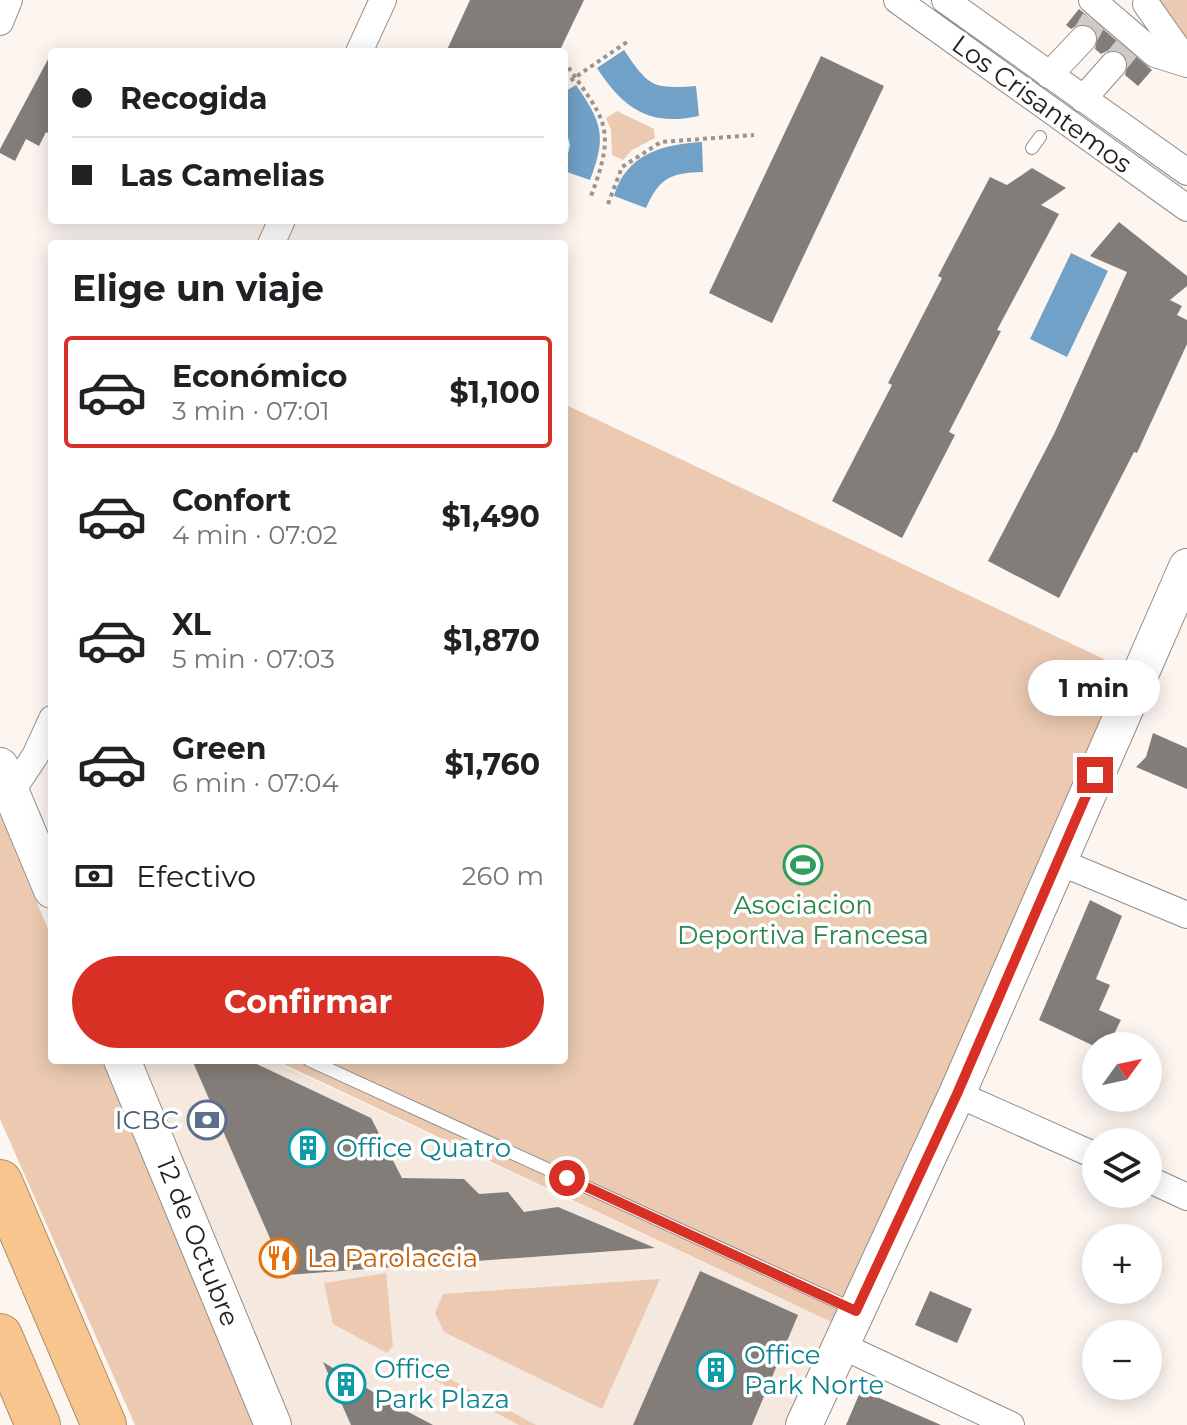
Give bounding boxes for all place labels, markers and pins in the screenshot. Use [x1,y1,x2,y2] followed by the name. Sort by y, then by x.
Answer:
[782,844,824,886] sports icon: Asociacion Deportiva Francesa
[677,889,929,951] place label: Asociacion Deportiva Francesa
[186,1099,228,1141] bank icon: ICBC
[115,1104,179,1136] place label: ICBC
[287,1127,329,1169] building icon: Office Quatro
[336,1132,511,1164] place label: Office Quatro
[258,1237,300,1279] restaurant icon: La Parolaccia
[307,1242,478,1274] place label: La Parolaccia
[744,1339,884,1401] place label: Office Park Norte
[695,1349,737,1391] building icon: Office Park Norte
[374,1353,510,1415] place label: Office Park Plaza
[325,1363,367,1405] building icon: Office Park Plaza

